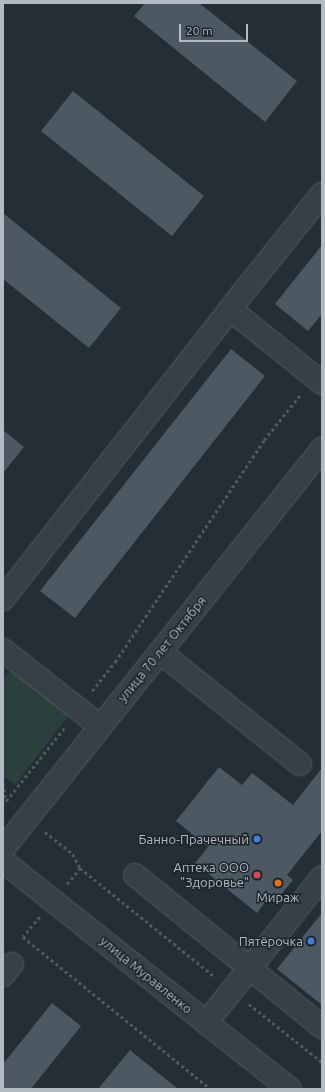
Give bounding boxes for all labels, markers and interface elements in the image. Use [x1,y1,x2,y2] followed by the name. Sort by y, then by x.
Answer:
[181,16,250,42] scale bar
[186,24,213,37] text: 20 m
[115,593,209,705] street label: улица 70 лет Октября
[139,831,249,847] place label: Банно-Прачечный
[252,834,262,844] marker: Банно-Прачечный
[174,860,249,891] place label: Аптека ООО "Здоровье"
[252,870,262,880] marker: Аптека ООО "Здоровье"
[273,878,283,888] marker: Мираж
[257,889,299,905] place label: Мираж
[97,933,195,1017] street label: улица Муравленко
[239,933,303,949] place label: Пятёрочка
[306,936,316,946] marker: Пятёрочка

